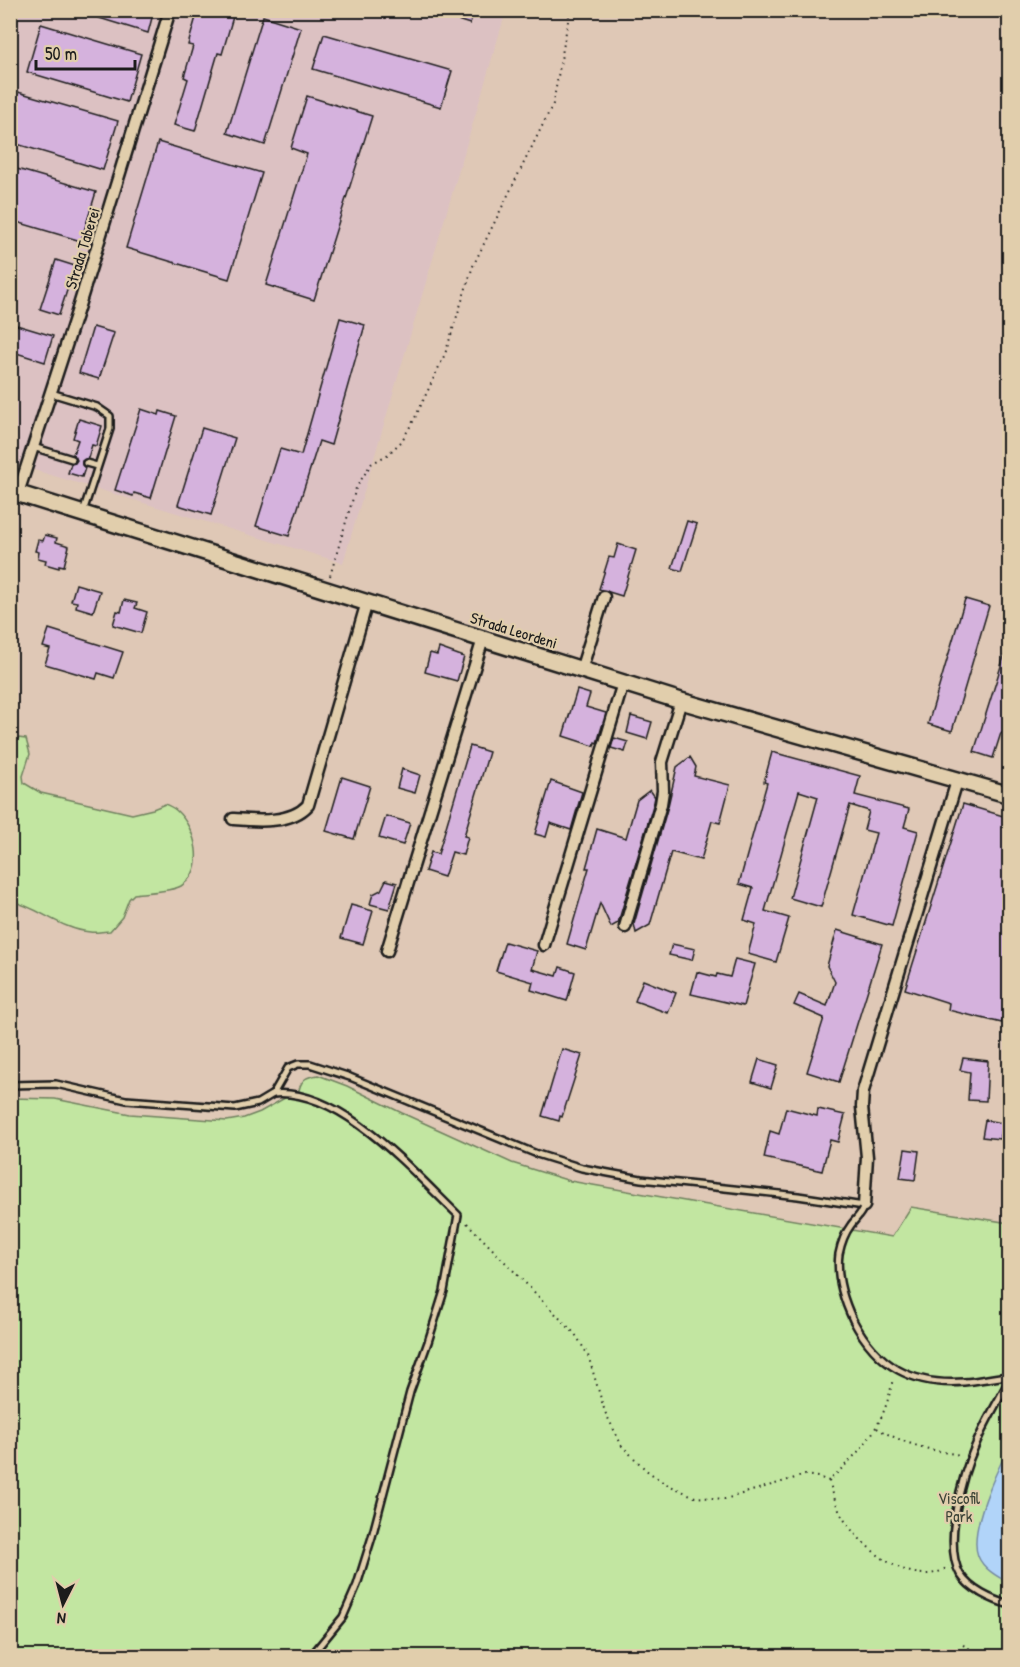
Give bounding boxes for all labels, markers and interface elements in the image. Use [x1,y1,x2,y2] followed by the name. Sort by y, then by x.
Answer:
[36,33,135,71] scale bar
[45,41,77,66] text: 50 m
[59,204,105,292] street label: Strada Taberei
[468,606,560,654] street label: Strada Leordeni
[938,1487,981,1527] park label: Viscofil Park
[33,1574,93,1634] north arrow
[56,1607,67,1630] text: N

